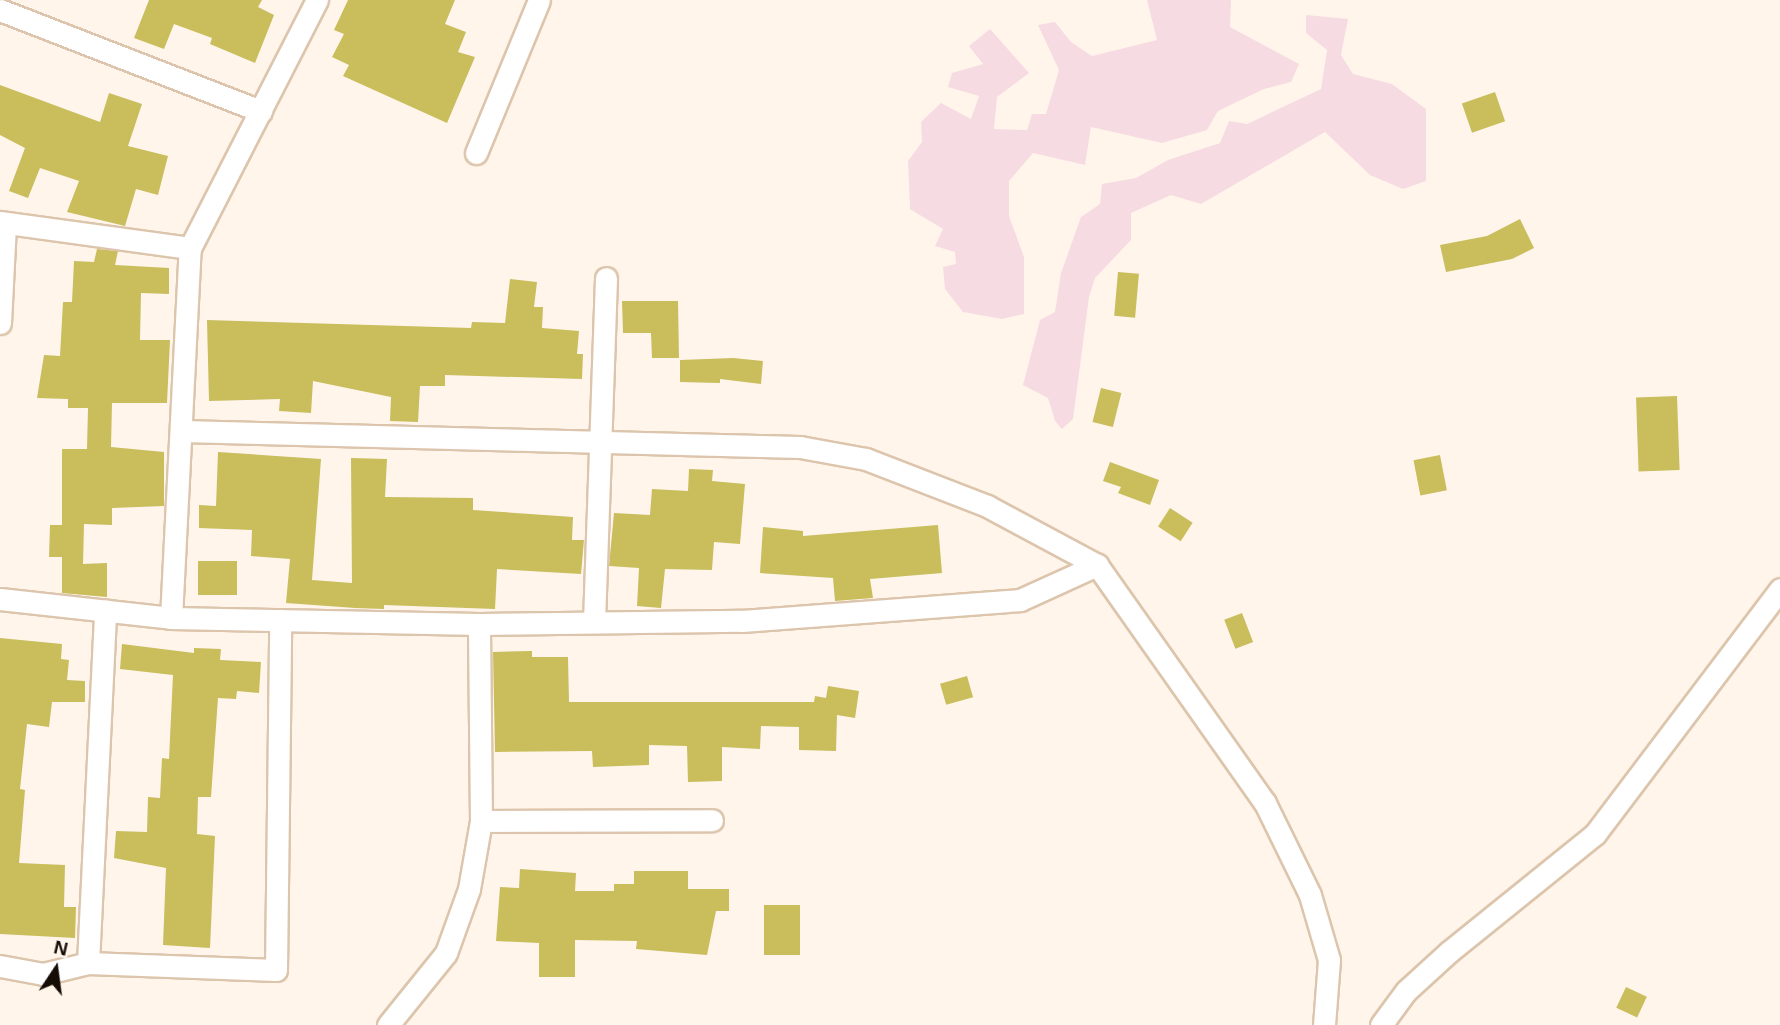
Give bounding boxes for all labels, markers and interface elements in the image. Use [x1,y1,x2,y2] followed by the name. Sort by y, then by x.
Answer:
[21,934,91,1004] north arrow
[52,936,70,960] text: N

